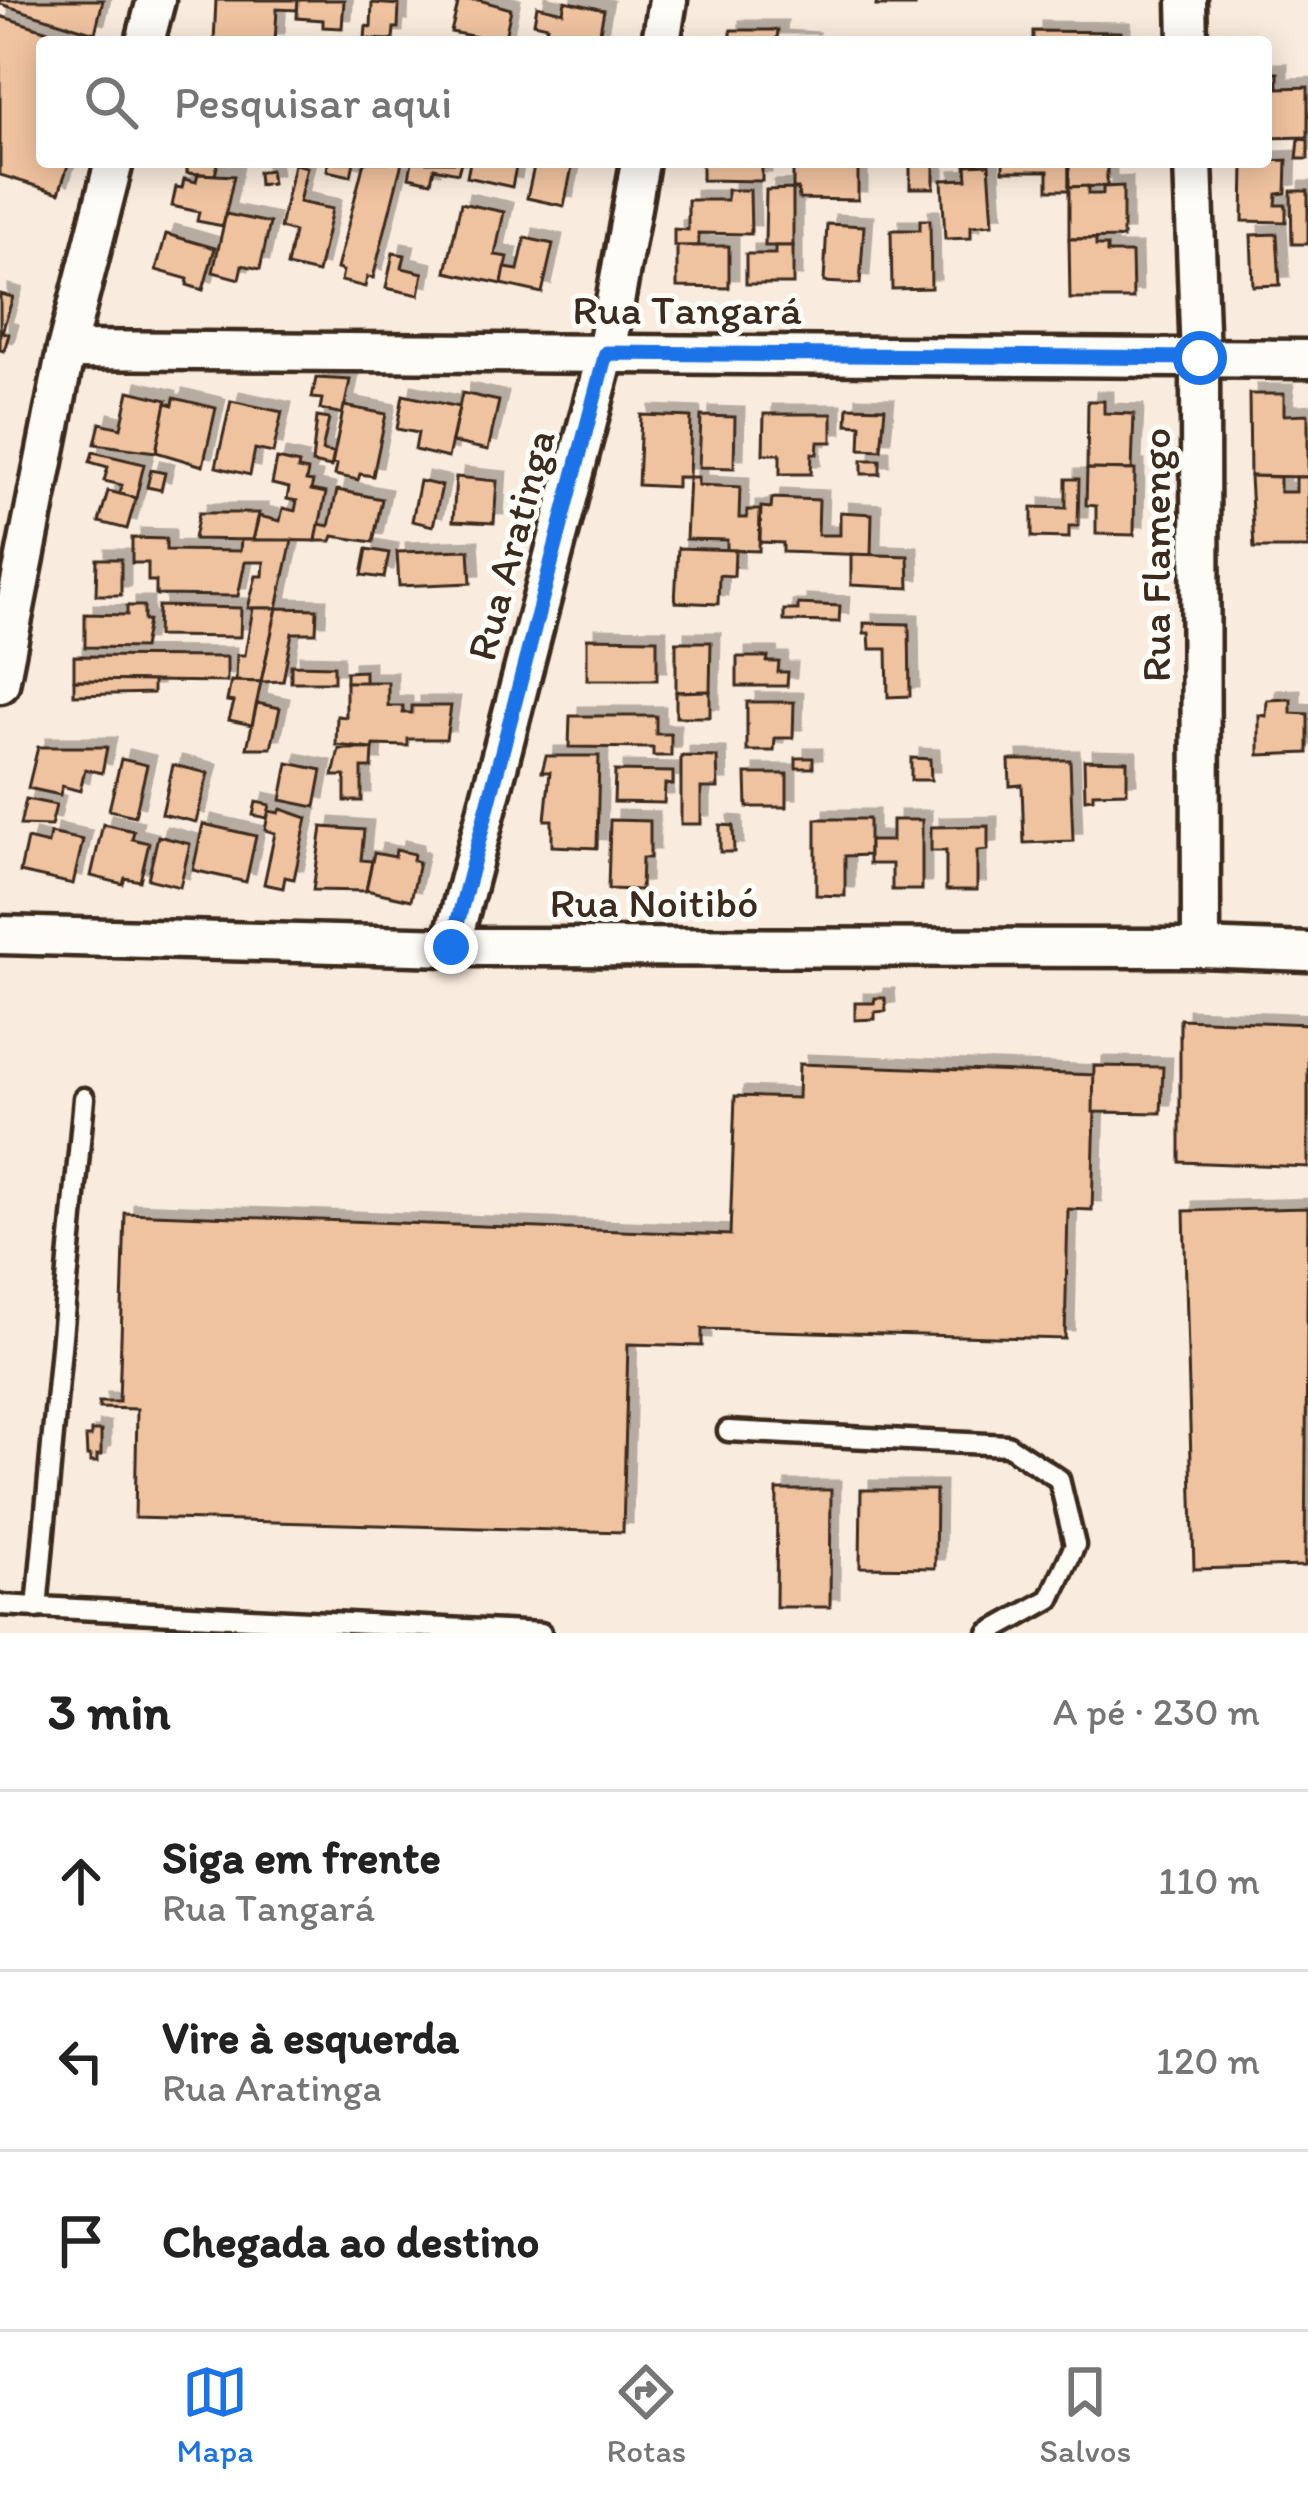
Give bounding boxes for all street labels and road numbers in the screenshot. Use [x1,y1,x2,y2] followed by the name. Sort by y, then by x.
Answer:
[572,284,802,335] street label: Rua Tangará
[455,424,566,666] street label: Rua Aratinga
[1130,428,1181,682] street label: Rua Flamengo
[549,877,759,928] street label: Rua Noitibó

